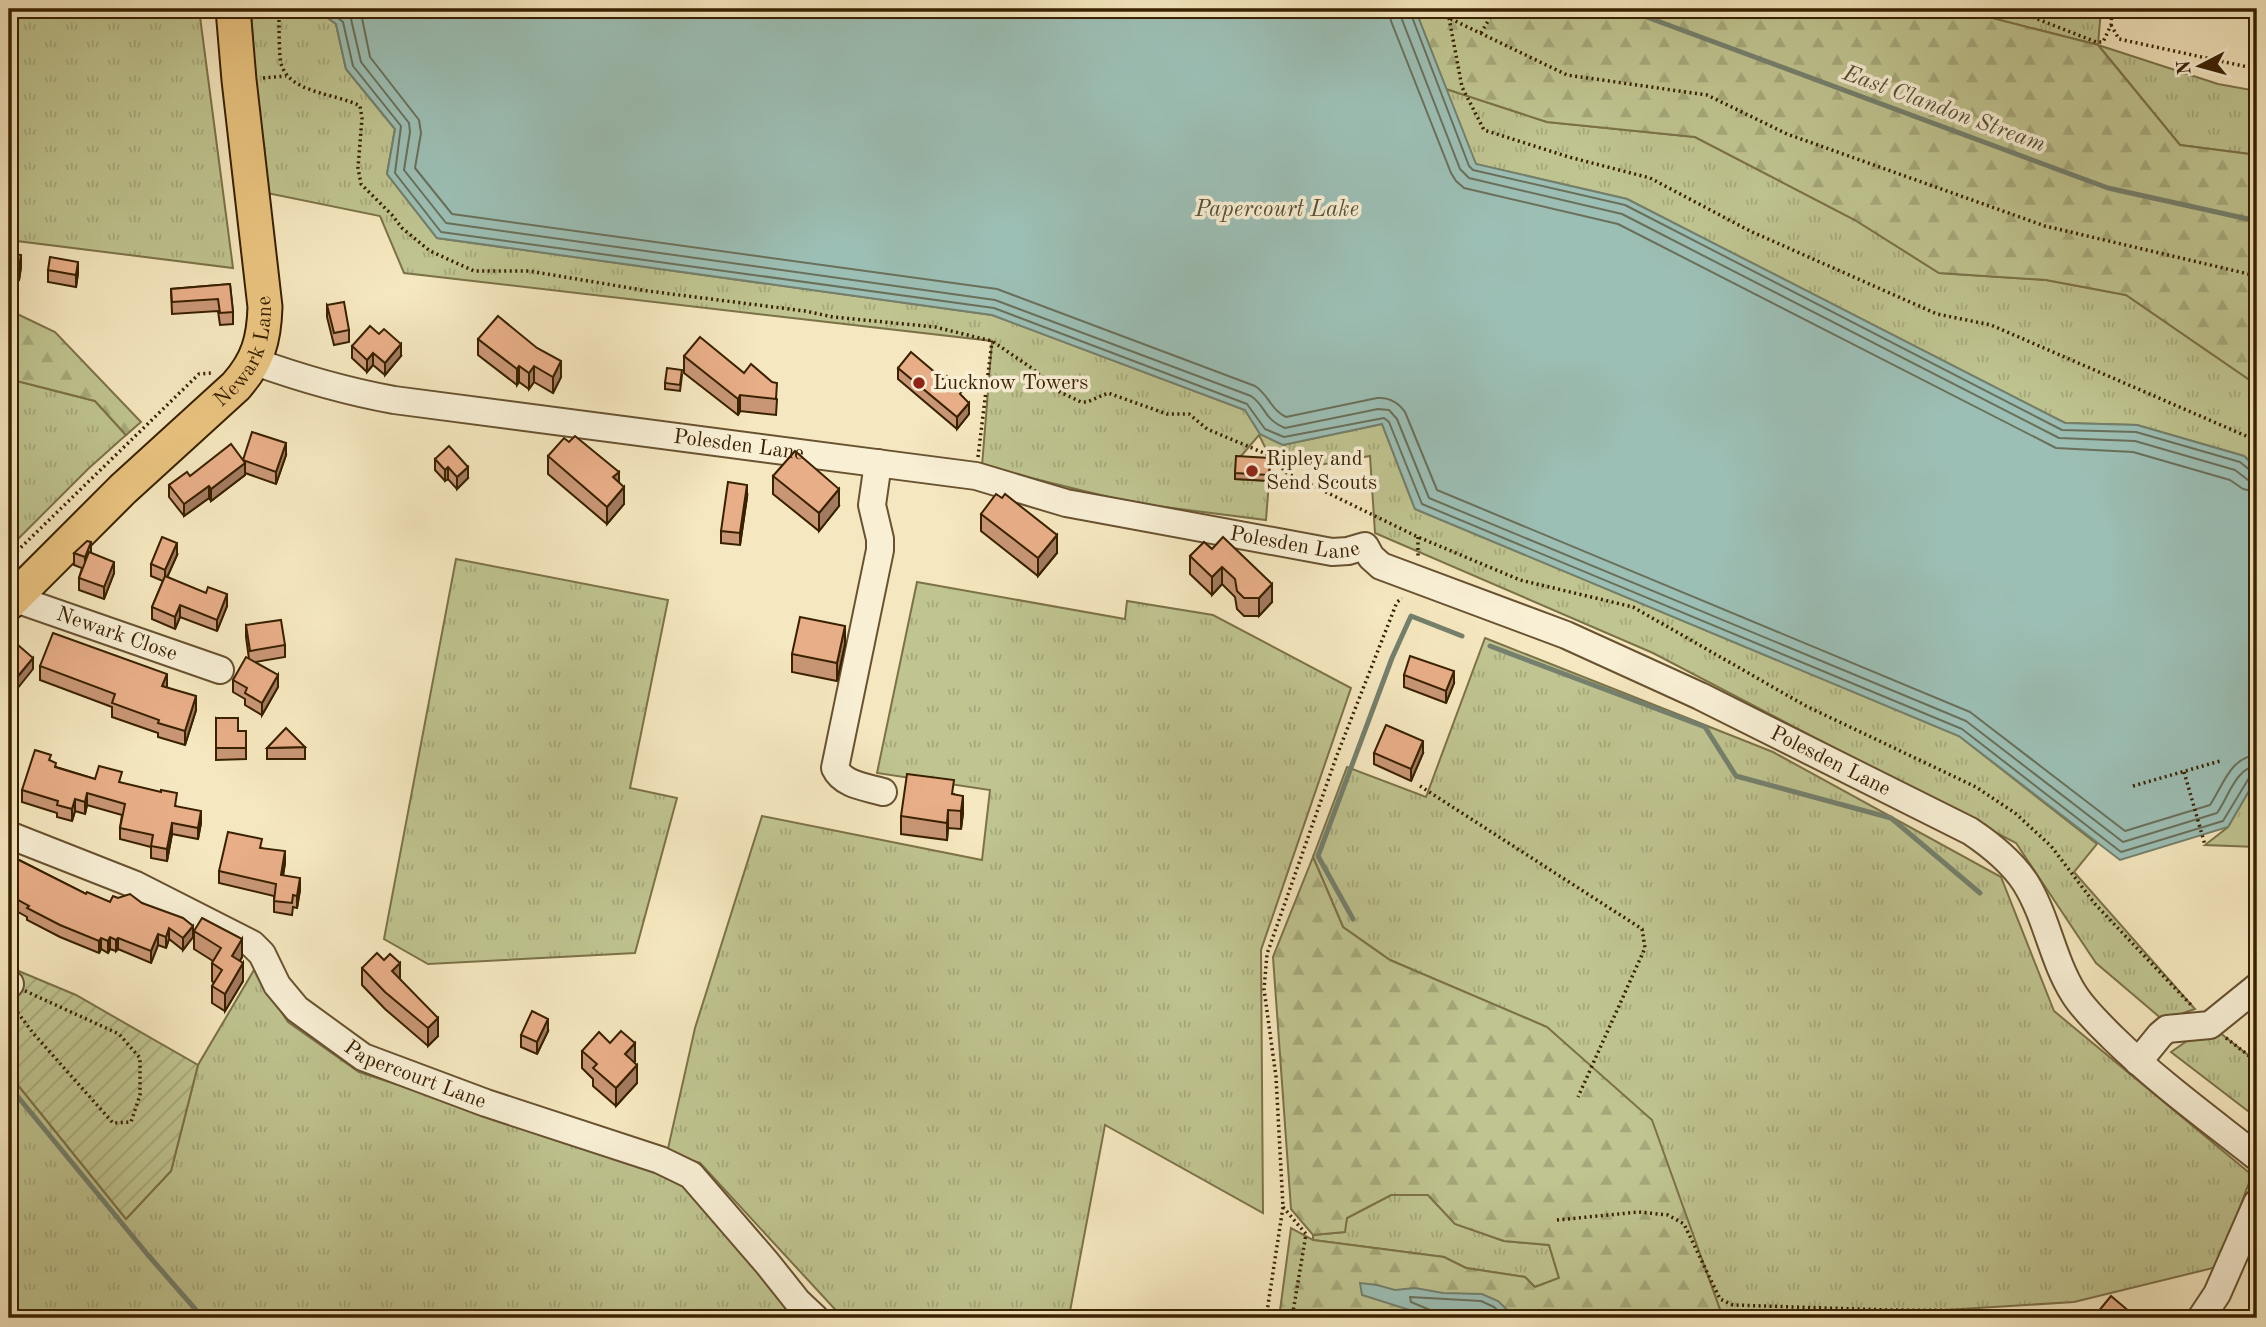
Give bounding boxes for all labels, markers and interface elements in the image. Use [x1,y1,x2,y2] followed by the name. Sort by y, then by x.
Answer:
[2164,32,2234,102] north arrow
[2175,59,2196,76] text: N
[1839,61,2048,156] water label: East Clandon Stream
[1194,198,1359,222] water label: Papercourt Lake
[210,295,276,411] street label: Newark Lane
[933,373,1088,394] place label: Lucknow Towers
[911,375,927,391] marker: Lucknow Towers
[672,426,805,464] street label: Polesden Lane
[1266,449,1377,494] place label: Ripley and Send Scouts
[1244,463,1260,479] marker: Ripley and Send Scouts
[1228,523,1362,563] street label: Polesden Lane
[54,603,180,665] street label: Newark Close
[1767,722,1894,800] street label: Polesden Lane
[340,1036,489,1113] street label: Papercourt Lane

